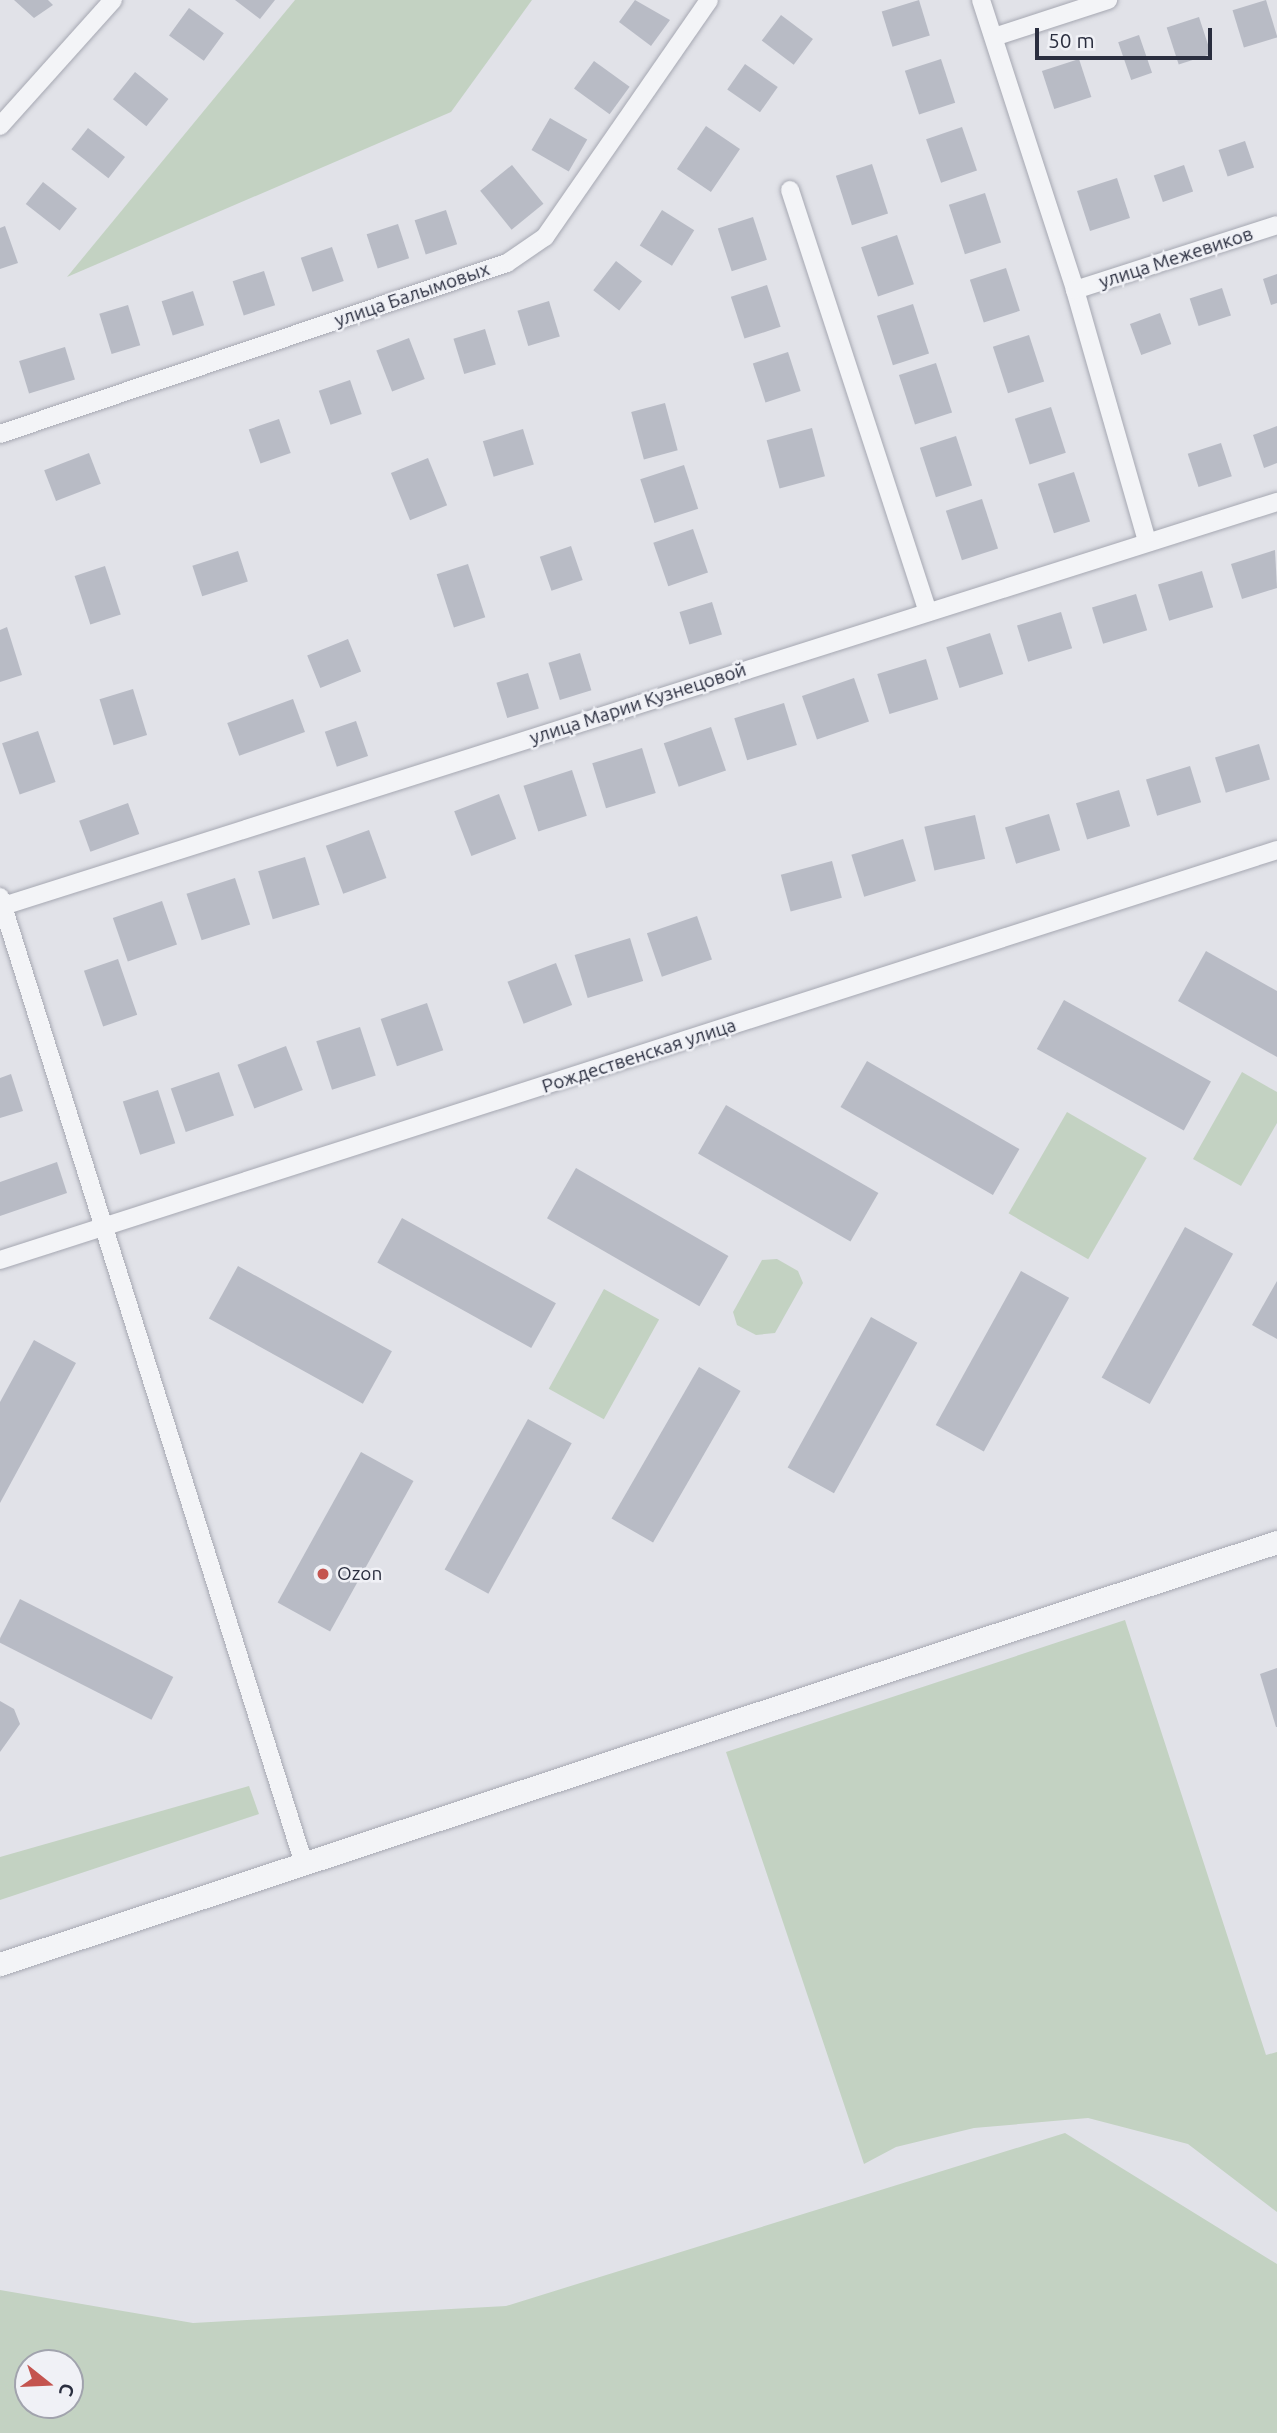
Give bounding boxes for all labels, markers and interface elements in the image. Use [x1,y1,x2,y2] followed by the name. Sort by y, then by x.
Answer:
[1039,14,1216,58] scale bar
[1048,28,1095,52] text: 50 m
[1096,222,1256,294] street label: улица Межевиков
[332,258,492,332] street label: улица Балымовых
[527,658,749,750] street label: улица Марии Кузнецовой
[539,1014,739,1098] street label: Рождественская улица
[337,1563,382,1585] place label: Ozon
[315,1566,331,1582] marker: Ozon
[14,2349,84,2419] north arrow
[55,2381,79,2399] text: С

